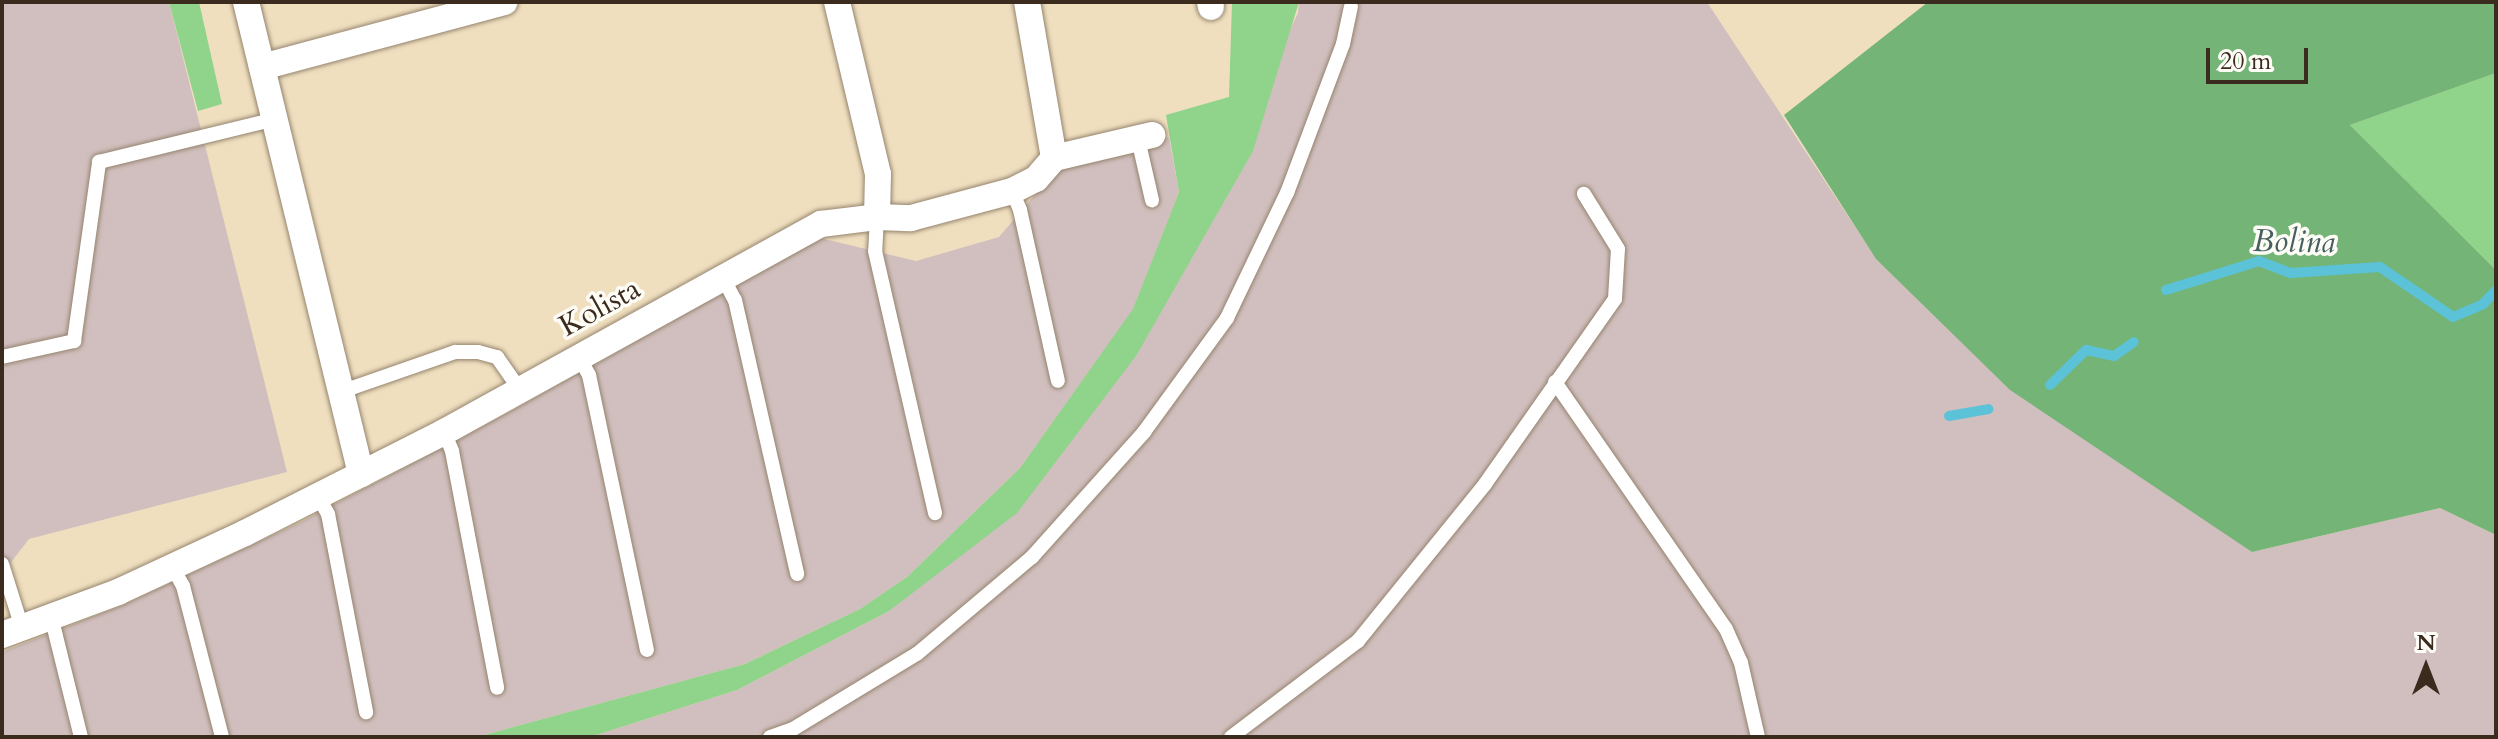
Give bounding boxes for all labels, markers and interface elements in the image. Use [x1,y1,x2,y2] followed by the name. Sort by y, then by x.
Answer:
[2210,32,2312,82] scale bar
[2220,45,2271,78] text: 20 m
[2252,222,2336,262] water label: Bolina
[553,271,647,345] street label: Kolista
[2386,627,2466,707] north arrow
[2416,628,2436,658] text: N

